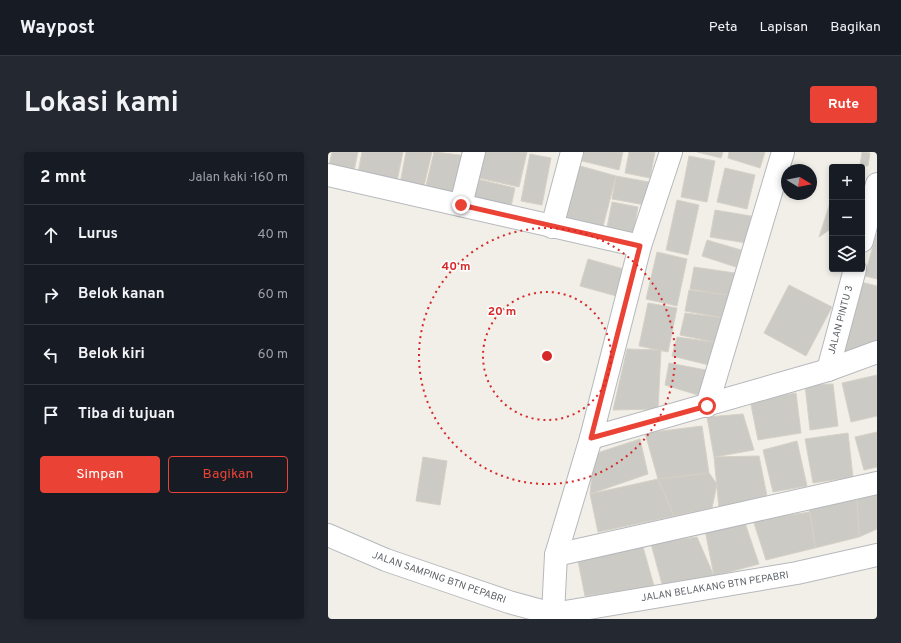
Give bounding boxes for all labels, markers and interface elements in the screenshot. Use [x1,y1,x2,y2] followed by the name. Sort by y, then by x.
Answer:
[20,16,95,40] text: Waypost
[709,19,737,36] text: Peta
[759,19,808,36] text: Lapisan
[830,19,881,36] text: Bagikan
[24,86,179,122] text: Lokasi kami
[810,86,877,123] button: Rute
[781,164,817,200] north arrow
[829,164,865,272] map controls
[829,164,865,200] button: +
[40,167,86,189] text: 2 mnt
[189,170,288,186] text: Jalan kaki · 160 m
[452,196,470,214] route end
[829,200,865,236] button: −
[40,224,62,246] icon: ahead
[78,225,118,244] text: Lurus
[258,227,288,243] text: 40 m
[829,236,865,272] button: layers
[441,259,471,275] text: 40 m
[40,284,62,306] icon: right
[826,284,856,356] street label: JALAN PINTU 3
[78,285,165,304] text: Belok kanan
[258,287,288,303] text: 60 m
[488,304,516,320] text: 20 m
[40,344,62,366] icon: left
[78,345,145,364] text: Belok kiri
[258,347,288,363] text: 60 m
[540,349,554,363] centre of rings
[698,397,716,415] route start
[40,404,62,426] icon: arrive
[78,405,175,424] text: Tiba di tujuan
[40,456,160,493] button: Simpan
[168,456,288,493] button: Bagikan
[370,549,508,607] street label: JALAN SAMPING BTN PEPABRI
[640,569,790,605] street label: JALAN BELAKANG BTN PEPABRI

